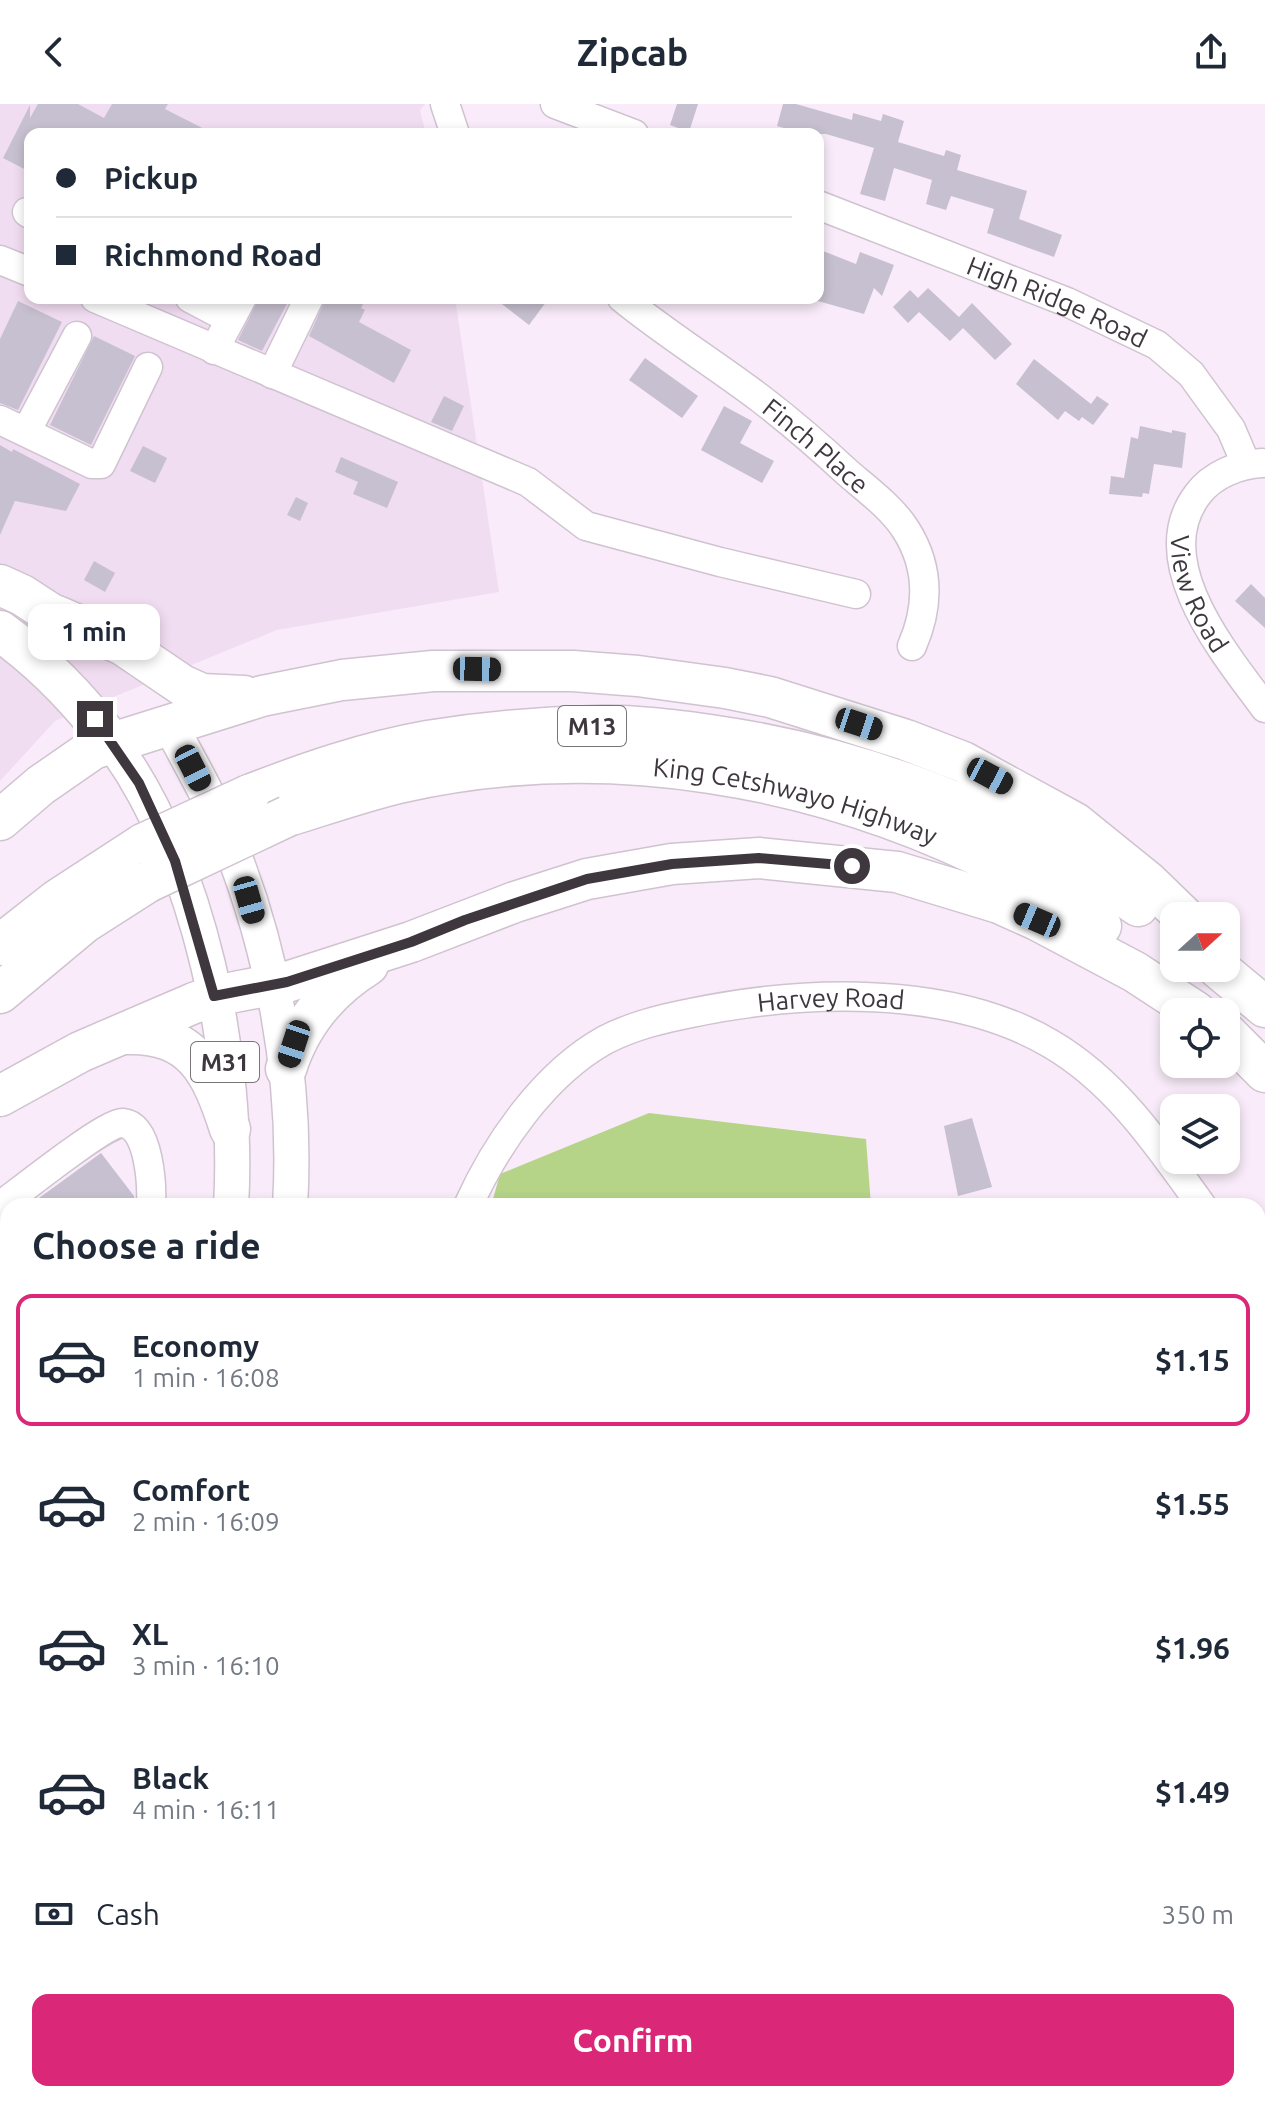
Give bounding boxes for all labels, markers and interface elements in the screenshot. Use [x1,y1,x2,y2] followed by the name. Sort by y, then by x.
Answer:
[32,30,76,74] icon: back
[1189,30,1233,74] icon: share
[577,32,688,73] text: Zipcab
[104,161,198,195] text: Pickup
[104,238,322,272] text: Richmond Road
[963,250,1152,353] street label: High Ridge Road
[758,392,875,499] street label: Finch Place
[1166,535,1235,658] street label: View Road
[29,603,161,659] callout: 1 min
[61,617,127,646] text: 1 min
[453,657,501,681] car
[77,701,113,737] route end
[832,705,886,743] car
[558,706,626,746] road number: M13
[171,741,215,795] car
[652,752,942,850] street label: King Cetshwayo Highway
[963,754,1017,798] car
[834,848,870,884] route start
[231,874,267,926] car
[1010,900,1064,940] car
[1160,902,1240,982] north arrow
[1160,902,1240,1174] map controls
[756,982,906,1016] street label: Harvey Road
[1160,998,1240,1078] button: locate
[275,1017,313,1071] car
[191,1042,259,1082] road number: M31
[1160,1094,1240,1174] button: layers
[32,1225,261,1266] text: Choose a ride
[36,1324,108,1396] icon: car
[132,1329,259,1363] text: Economy
[1155,1343,1230,1377] text: $1.15
[132,1363,280,1392] text: 1 min · 16:08
[36,1468,108,1540] icon: car
[132,1473,250,1507] text: Comfort
[1155,1487,1230,1521] text: $1.55
[132,1507,280,1536] text: 2 min · 16:09
[36,1612,108,1684] icon: car
[132,1617,168,1651] text: XL
[1155,1631,1230,1665] text: $1.96
[132,1651,280,1680] text: 3 min · 16:10
[36,1756,108,1828] icon: car
[132,1761,209,1795] text: Black
[1155,1775,1230,1809] text: $1.49
[132,1795,280,1824] text: 4 min · 16:11
[32,1892,76,1936] icon: cash
[96,1897,160,1931] text: Cash
[1162,1900,1234,1929] text: 350 m
[32,1994,1234,2086] button: Confirm

